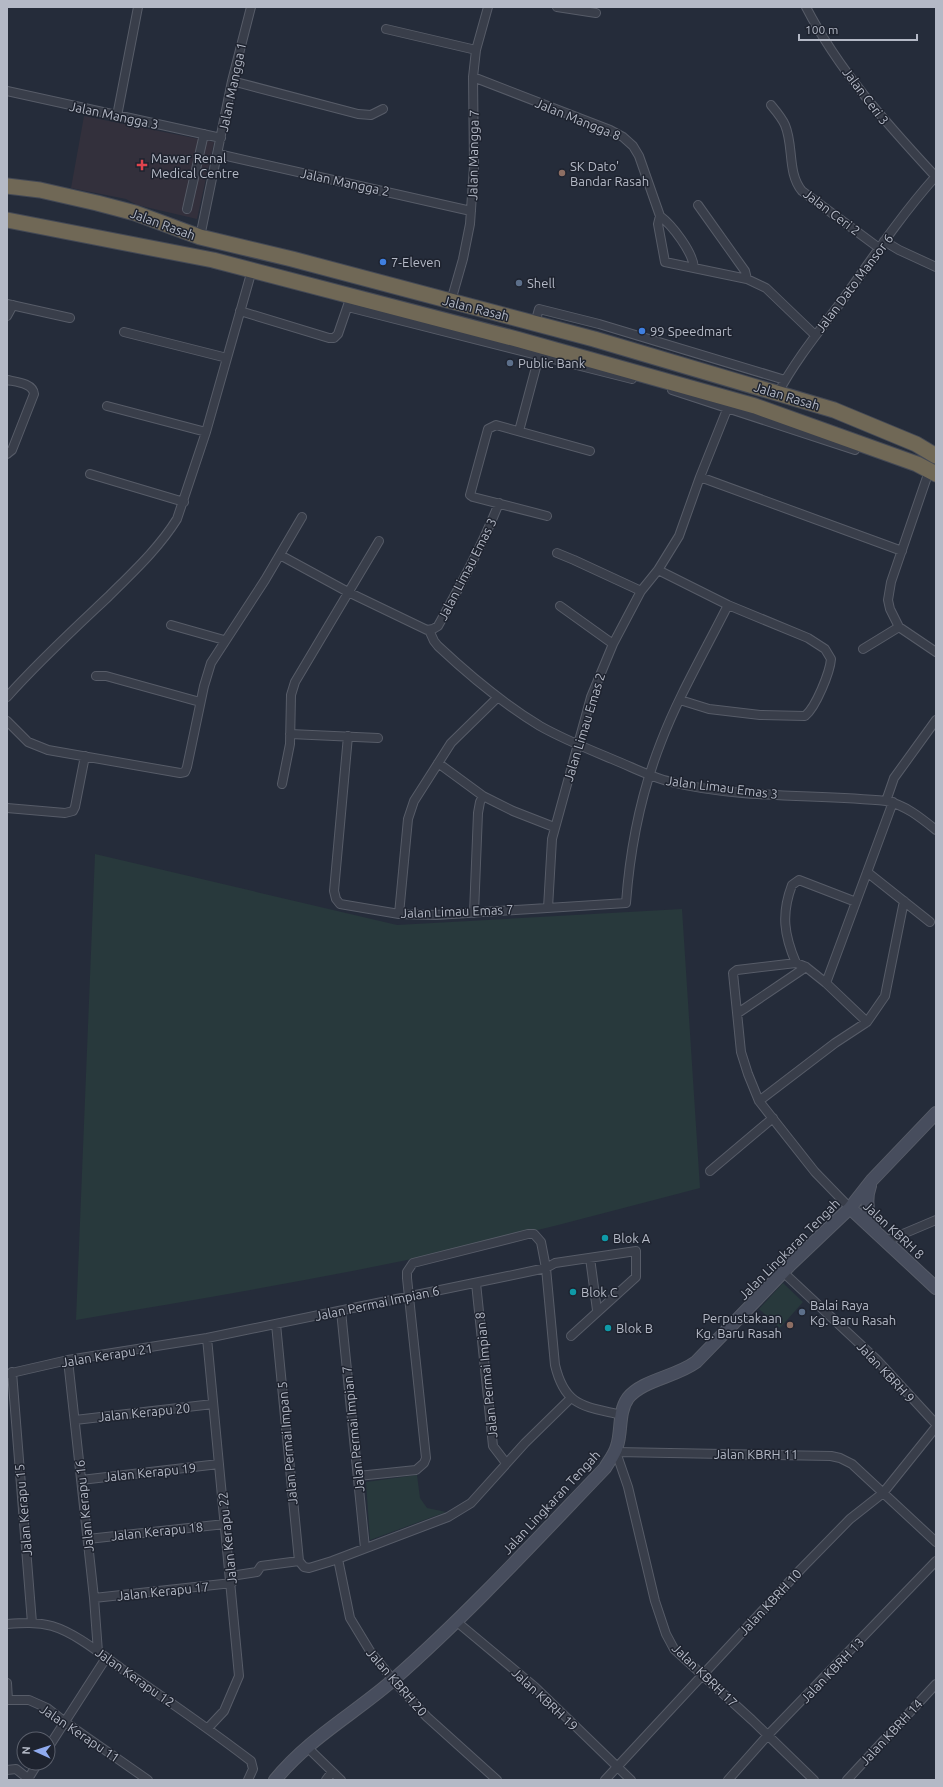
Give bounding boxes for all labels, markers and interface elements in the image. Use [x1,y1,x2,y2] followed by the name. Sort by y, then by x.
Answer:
[799,16,917,42] scale bar
[805,23,838,36] text: 100 m
[216,41,248,133] street label: Jalan Mangga 1
[840,65,892,127] street label: Jalan Ceri 3
[533,95,623,143] street label: Jalan Mangga 8
[68,99,160,131] street label: Jalan Mangga 3
[465,109,481,201] street label: Jalan Mangga 7
[151,151,239,180] place label: Mawar Renal Medical Centre
[136,159,148,171] marker: Mawar Renal Medical Centre
[570,159,649,188] place label: SK Dato' Bandar Rasah
[299,166,391,198] street label: Jalan Mangga 2
[557,168,567,178] marker: SK Dato' Bandar Rasah
[801,186,863,238] street label: Jalan Ceri 2
[129,206,197,242] street label: Jalan Rasah
[813,231,895,335] street label: Jalan Dato Mansor 6
[391,255,441,269] place label: 7-Eleven
[378,257,388,267] marker: 7-Eleven
[527,276,556,290] place label: Shell
[514,278,524,288] marker: Shell
[441,293,511,323] street label: Jalan Rasah
[650,324,732,338] place label: 99 Speedmart
[637,326,647,336] marker: 99 Speedmart
[518,356,586,370] place label: Public Bank
[505,358,515,368] marker: Public Bank
[752,379,822,413] street label: Jalan Rasah
[435,516,499,622] street label: Jalan Limau Emas 3
[561,671,607,783] street label: Jalan Limau Emas 2
[665,773,779,801] street label: Jalan Limau Emas 3
[400,902,514,920] street label: Jalan Limau Emas 7
[736,1196,842,1302] street label: Jalan Lingkaran Tengah
[861,1199,927,1261] street label: Jalan KBRH 8
[613,1231,651,1245] place label: Blok A
[600,1233,610,1243] marker: Blok A
[313,1283,441,1323] street label: Jalan Permai Impian 6
[581,1285,618,1299] place label: Blok C
[568,1287,578,1297] marker: Blok C
[810,1298,896,1327] place label: Balai Raya Kg. Baru Rasah
[797,1307,807,1317] marker: Balai Raya Kg. Baru Rasah
[472,1311,500,1439] street label: Jalan Permai Impian 8
[696,1311,782,1340] place label: Perpustakaan Kg. Baru Rasah
[785,1320,795,1330] marker: Perpustakaan Kg. Baru Rasah
[616,1321,653,1335] place label: Blok B
[603,1323,613,1333] marker: Blok B
[855,1339,917,1405] street label: Jalan KBRH 9
[60,1341,154,1369] street label: Jalan Kerapu 21
[339,1365,367,1493] street label: Jalan Permai Impian 7
[275,1381,299,1505] street label: Jalan Permai Impan 5
[97,1400,191,1424] street label: Jalan Kerapu 20
[499,1447,603,1557] street label: Jalan Lingkaran Tengah
[714,1447,798,1461] street label: Jalan KBRH 11
[72,1459,96,1553] street label: Jalan Kerapu 16
[103,1460,197,1484] street label: Jalan Kerapu 19
[12,1463,34,1557] street label: Jalan Kerapu 15
[215,1491,239,1585] street label: Jalan Kerapu 22
[110,1519,204,1543] street label: Jalan Kerapu 18
[736,1566,804,1638] street label: Jalan KBRH 10
[116,1579,210,1603] street label: Jalan Kerapu 17
[798,1635,866,1705] street label: Jalan KBRH 13
[670,1641,740,1709] street label: Jalan KBRH 17
[93,1645,177,1709] street label: Jalan Kerapu 12
[364,1645,430,1719] street label: Jalan KBRH 20
[509,1665,581,1733] street label: Jalan KBRH 19
[857,1696,925,1768] street label: Jalan KBRH 14
[38,1701,122,1765] street label: Jalan Kerapu 11
[16,1731,56,1771] north arrow
[20,1746,32,1755] text: N

